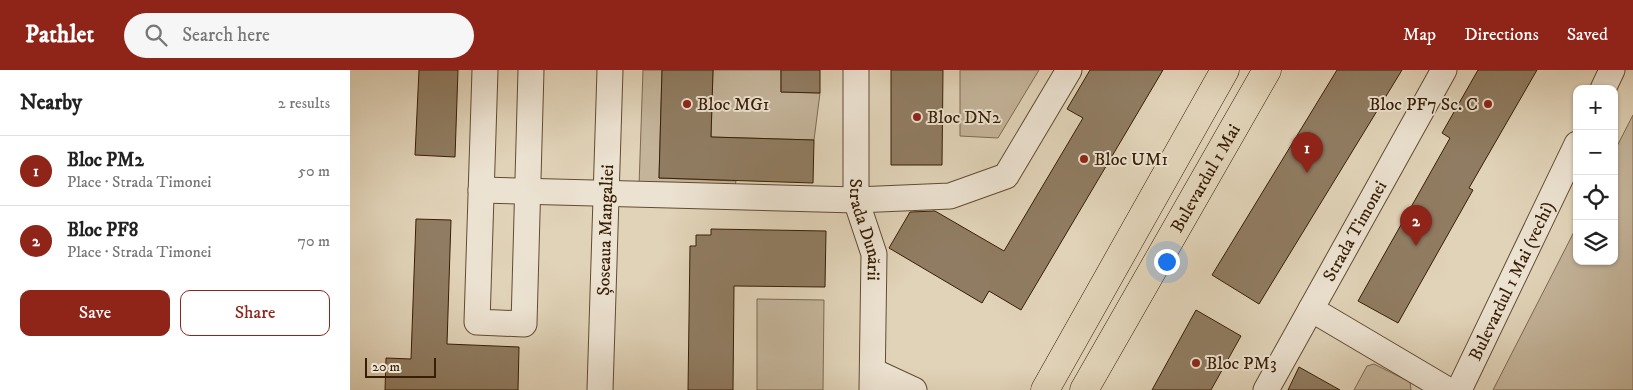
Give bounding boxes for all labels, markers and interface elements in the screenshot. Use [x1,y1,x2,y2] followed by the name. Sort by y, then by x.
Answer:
[124,13,474,58] search box
[25,20,94,50] text: Pathlet
[142,21,170,49] icon: search
[182,24,270,47] text: Search here
[1403,24,1436,46] text: Map
[1464,24,1539,46] text: Directions
[1567,24,1608,46] text: Saved
[1573,85,1618,265] map controls
[1573,85,1618,130] button: +
[20,90,82,116] text: Nearby
[278,93,330,113] text: 2 results
[697,94,769,116] place label: Bloc MG1
[1369,94,1478,116] place label: Bloc PF7 Sc. C
[681,98,693,110] marker: Bloc MG1
[1482,98,1494,110] marker: Bloc PF7 Sc. C
[927,107,1001,129] place label: Bloc DN2
[911,111,923,123] marker: Bloc DN2
[1166,121,1246,237] street label: Bulevardul 1 Mai
[1573,130,1618,175] button: −
[1291,132,1323,173] pin: 1
[67,149,144,172] text: Bloc PM2
[1094,149,1168,171] place label: Bloc UM1
[1078,153,1090,165] marker: Bloc UM1
[33,161,39,181] text: 1
[298,161,330,181] text: 50 m
[593,164,619,296] street label: Șoseaua Mangaliei
[67,172,212,192] text: Place · Strada Timonei
[1573,175,1618,220] button: locate
[1319,177,1392,286] street label: Strada Timonei
[844,178,885,281] street label: Strada Dunării
[1465,198,1560,365] street label: Bulevardul 1 Mai (vechi)
[1400,205,1432,246] pin: 2
[67,219,138,242] text: Bloc PF8
[1573,220,1618,265] button: layers
[32,231,40,251] text: 2
[298,231,330,251] text: 70 m
[67,242,212,262] text: Place · Strada Timonei
[1154,249,1180,275] your location
[20,290,170,336] button: Save
[180,290,330,336] button: Share
[1206,353,1277,375] place label: Bloc PM3
[365,355,436,378] scale bar
[1190,357,1202,369] marker: Bloc PM3
[372,358,400,376] text: 20 m

